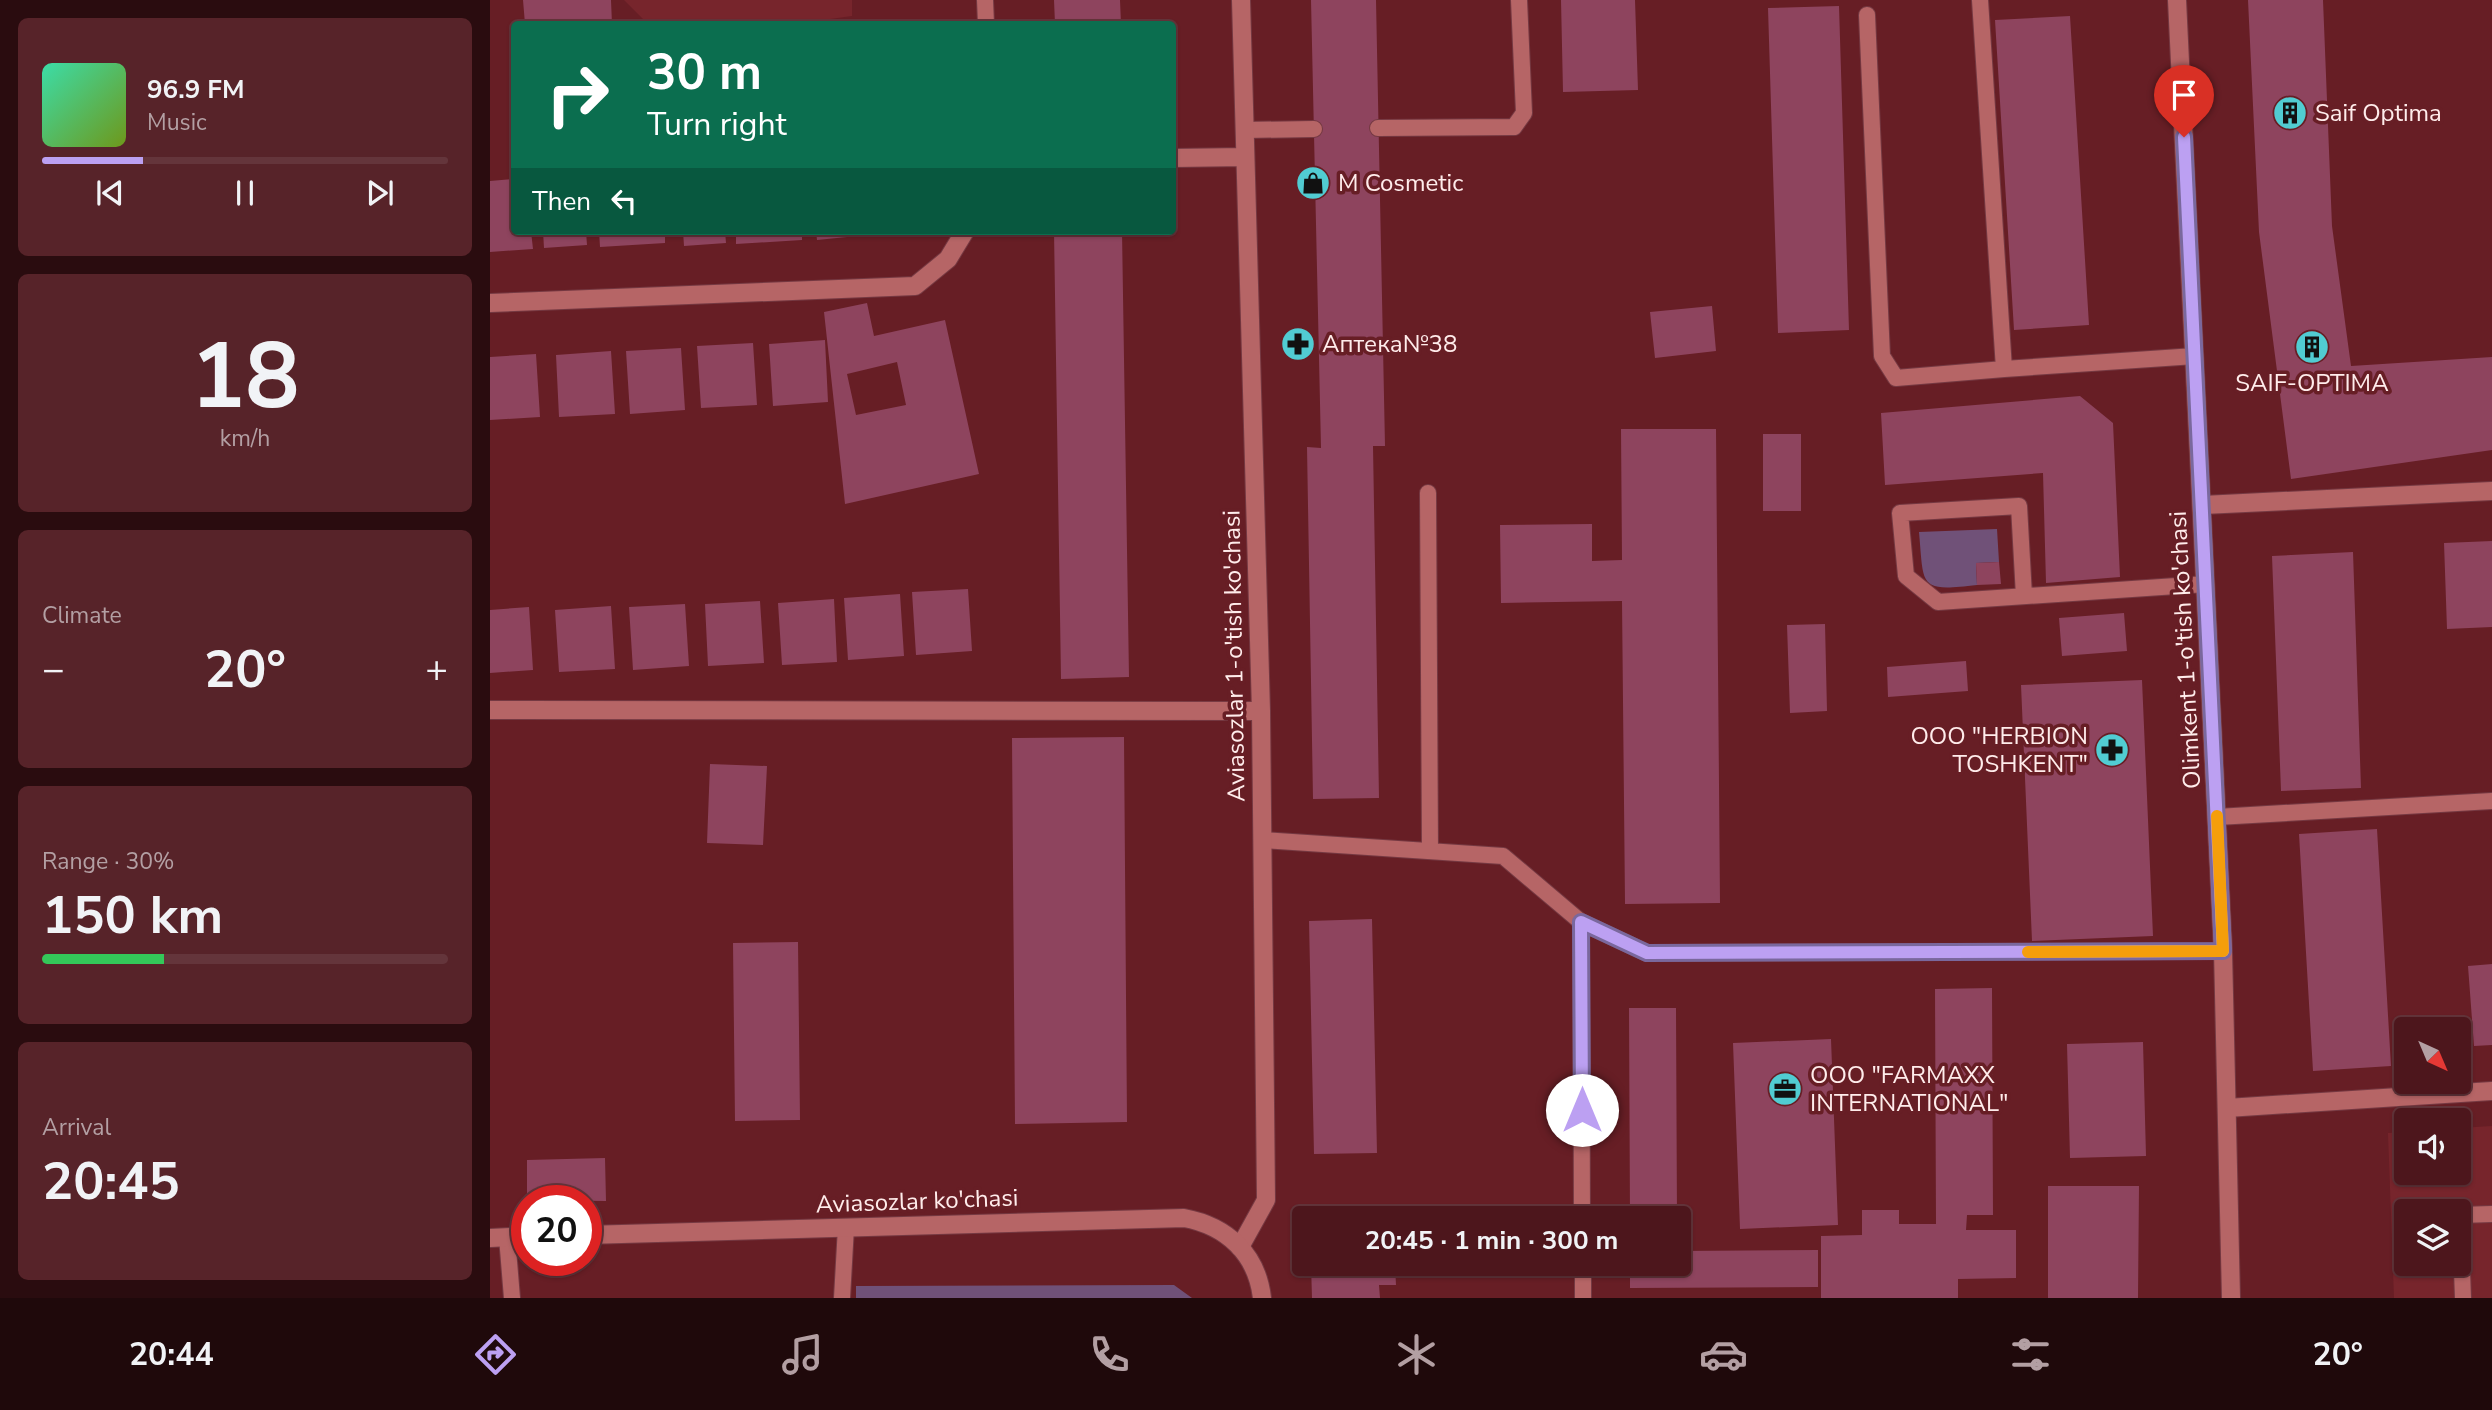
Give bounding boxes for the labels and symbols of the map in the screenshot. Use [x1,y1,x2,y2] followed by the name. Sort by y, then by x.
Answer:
[2154,65,2214,137] pin
[2271,94,2309,132] building icon: Saif Optima
[2315,97,2442,129] place label: Saif Optima
[1294,164,1332,202] shop icon: M Cosmetic
[1338,167,1463,199] place label: M Cosmetic
[1279,325,1317,363] pharmacy icon: Аптека№38
[1322,328,1457,360] place label: Аптека№38
[2293,328,2331,366] building icon: SAIF-OPTIMA
[2235,367,2389,399] place label: SAIF-OPTIMA
[1215,510,1253,802] street label: Aviasozlar 1-o'tish ko'chasi
[2162,510,2208,790] street label: Olimkent 1-o'tish ko'chasi
[1910,720,2088,780] place label: ООО "HERBION TOSHKENT"
[2093,731,2131,769] pharmacy icon: ООО "HERBION TOSHKENT"
[2394,1017,2471,1094] north arrow
[1810,1059,2009,1119] place label: OOO "FARMAXX INTERNATIONAL"
[1766,1070,1804,1108] office icon: OOO "FARMAXX INTERNATIONAL"
[1545,1073,1619,1147] position arrow
[815,1181,1019,1221] street label: Aviasozlar ko'chasi
[511,1185,602,1276] speed limit sign: 20

